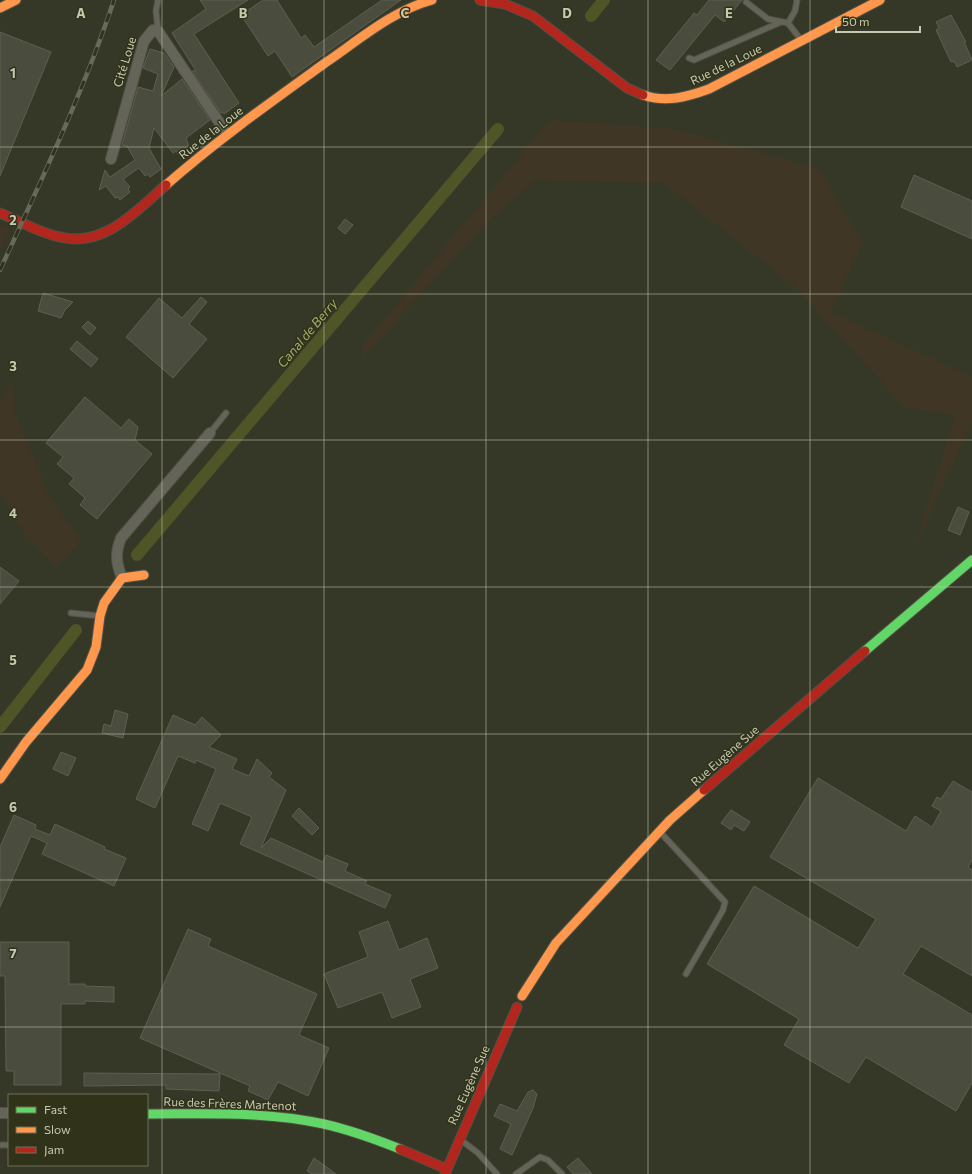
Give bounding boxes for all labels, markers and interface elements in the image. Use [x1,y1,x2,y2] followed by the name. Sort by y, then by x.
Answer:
[76,5,86,21] text: A
[239,5,248,21] text: B
[401,5,410,21] text: C
[562,5,572,21] text: D
[725,5,733,21] text: E
[836,8,920,34] scale bar
[842,14,870,28] text: 50 m
[110,35,138,89] street label: Cité Loue
[688,41,763,87] street label: Rue de la Loue
[10,65,16,81] text: 1
[176,103,245,162] street label: Rue de la Loue
[9,212,17,228] text: 2
[274,294,341,371] water label: Canal de Berry
[9,358,17,374] text: 3
[9,505,17,521] text: 4
[9,652,17,668] text: 5
[688,722,761,789] street label: Rue Eugène Sue
[9,799,17,815] text: 6
[9,945,17,961] text: 7
[444,1043,492,1126] street label: Rue Eugène Sue
[8,1094,148,1166] legend
[163,1094,297,1112] street label: Rue des Frères Martenot
[44,1102,67,1116] text: Fast
[44,1122,71,1136] text: Slow
[44,1142,64,1157] text: Jam

